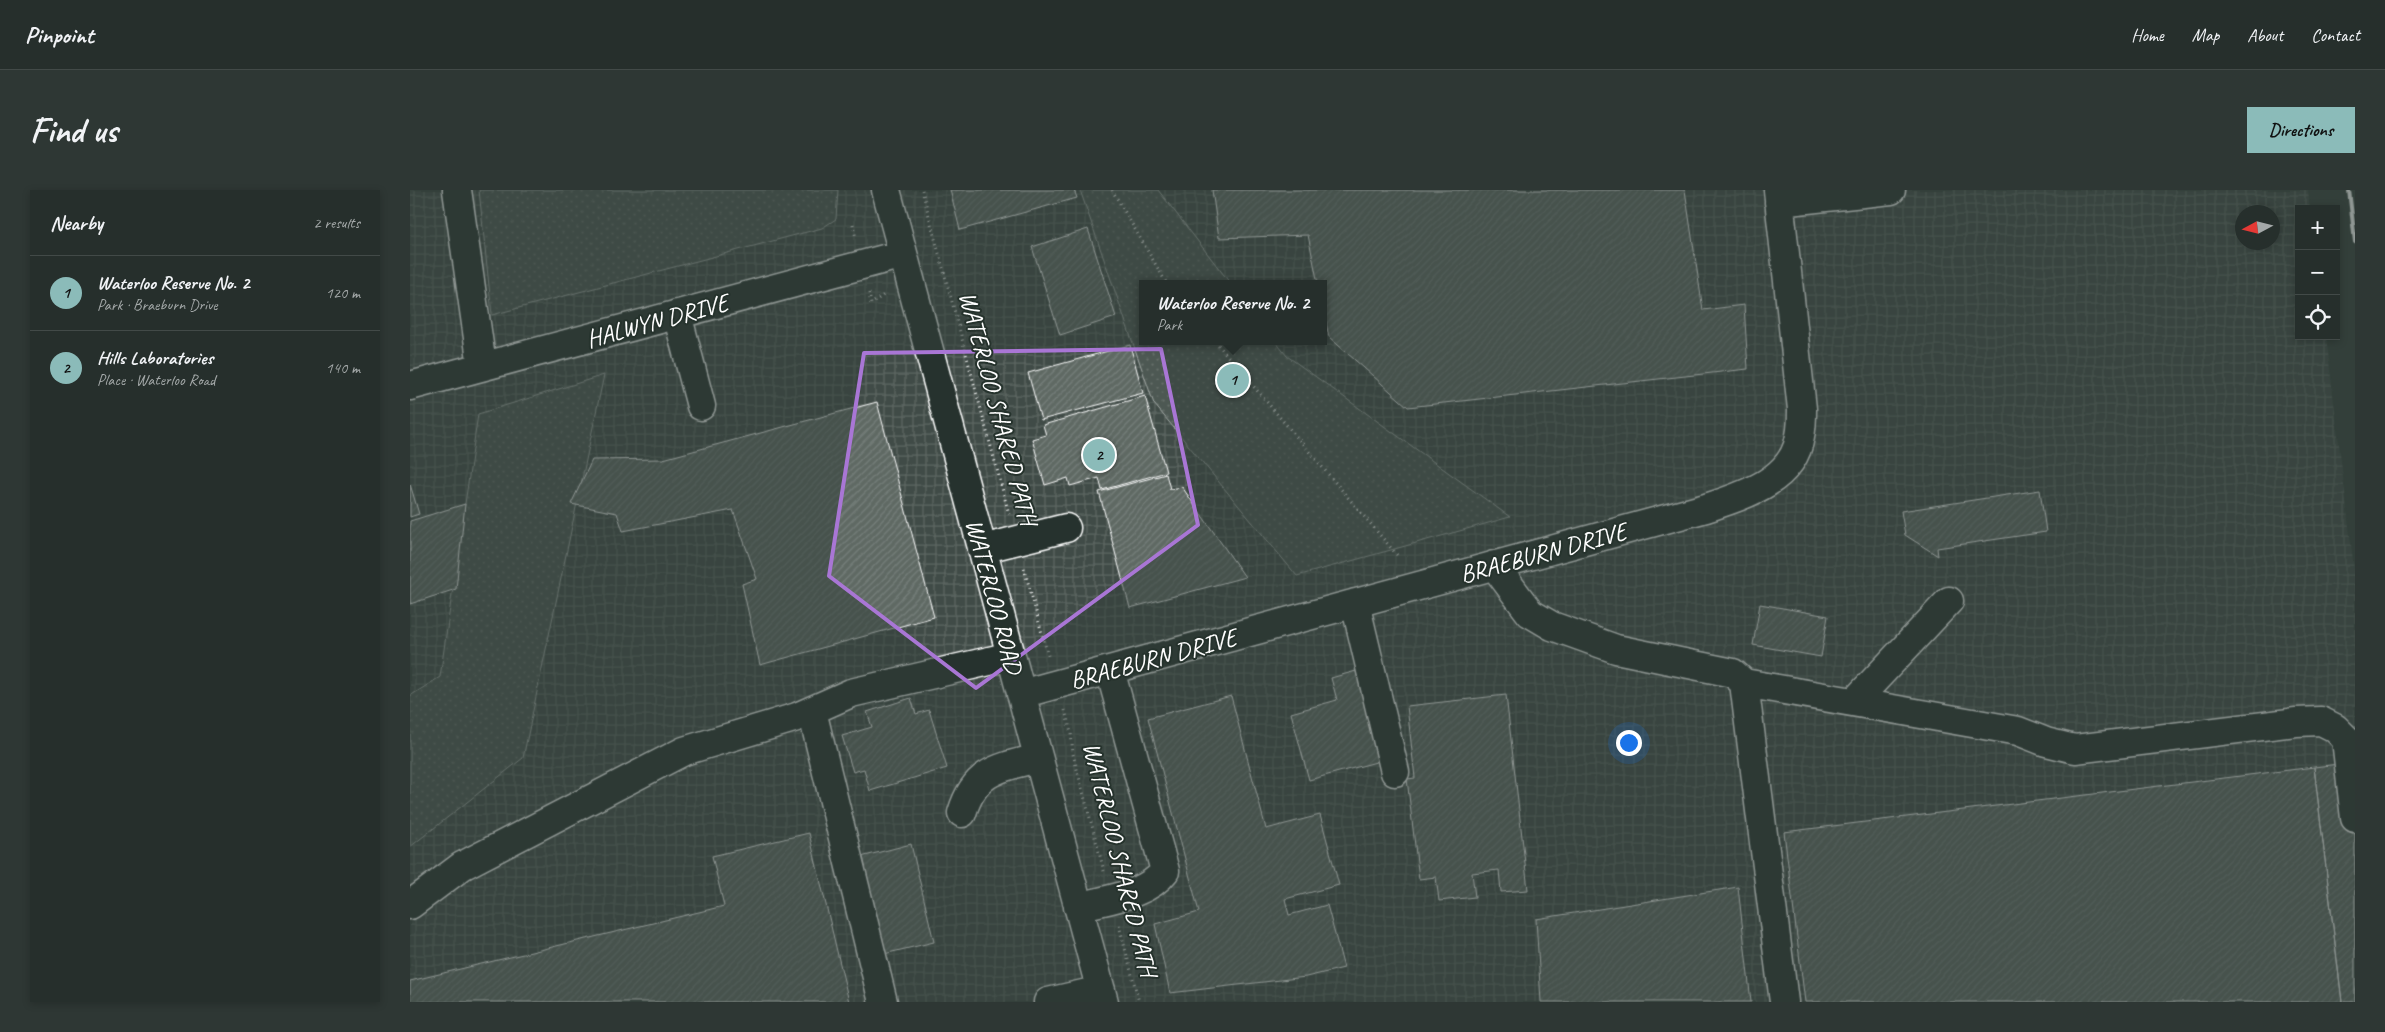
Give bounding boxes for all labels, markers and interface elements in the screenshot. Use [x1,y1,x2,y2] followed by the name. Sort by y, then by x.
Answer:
[25,20,94,50] text: Pinpoint
[2131,24,2164,46] text: Home
[2192,24,2219,46] text: Map
[2247,24,2283,46] text: About
[2311,24,2360,46] text: Contact
[2247,107,2355,153] button: Directions
[30,108,117,153] text: Find us
[2235,205,2280,250] north arrow
[2295,205,2340,340] map controls
[2295,205,2340,250] button: +
[50,210,103,236] text: Nearby
[313,213,360,233] text: 2 results
[2295,250,2340,295] button: −
[97,271,249,295] text: Waterloo Reserve No. 2
[1139,280,1327,345] popup
[62,283,70,303] text: 1
[326,283,360,303] text: 120 m
[583,286,735,355] street label: HALWYN DRIVE
[951,288,1046,532] street label: WATERLOO SHARED PATH
[1157,291,1309,315] text: Waterloo Reserve No. 2
[97,295,218,315] text: Park · Braeburn Drive
[2295,295,2340,340] button: locate
[1157,315,1182,335] text: Park
[97,346,213,370] text: Hills Laboratories
[62,358,70,378] text: 2
[326,358,360,378] text: 140 m
[1217,361,1249,399] pin: 1
[97,370,215,390] text: Place · Waterloo Road
[1083,436,1115,474] pin: 2
[1456,514,1633,591] street label: BRAEBURN DRIVE
[958,516,1031,679] street label: WATERLOO ROAD
[1066,620,1243,697] street label: BRAEBURN DRIVE
[1616,730,1642,756] your location
[1075,739,1166,983] street label: WATERLOO SHARED PATH

